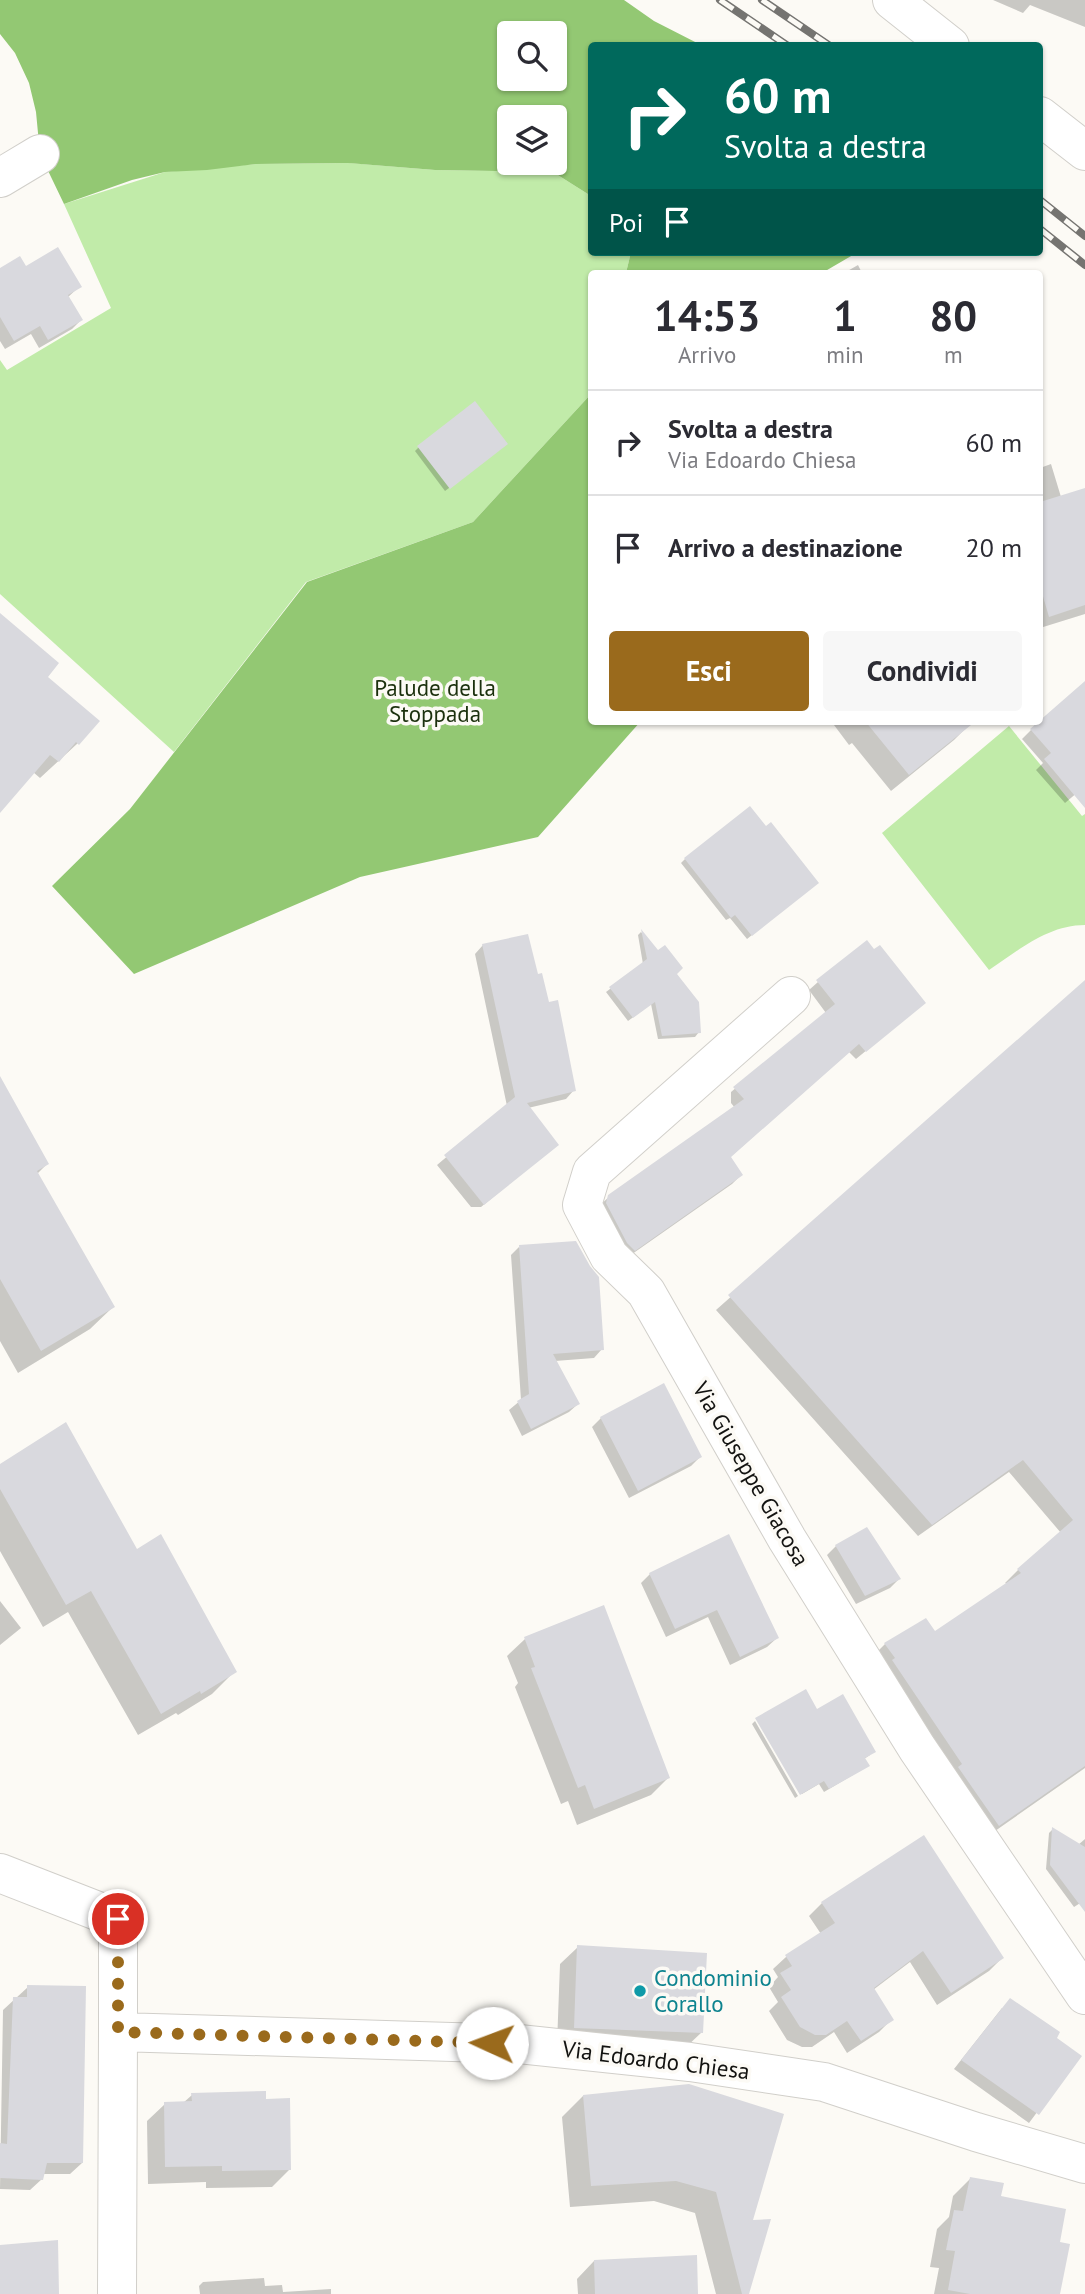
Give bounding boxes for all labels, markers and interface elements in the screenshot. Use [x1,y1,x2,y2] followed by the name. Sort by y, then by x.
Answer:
[497,21,567,175] map controls
[497,21,567,91] button: search
[724,63,831,127] text: 60 m
[609,70,700,161] icon: right
[497,105,567,175] button: layers
[724,125,927,167] text: Svolta a destra
[658,203,696,241] icon: arrive
[609,206,644,239] text: Poi
[654,288,760,343] text: 14:53
[833,288,857,343] text: 1
[930,288,977,343] text: 80
[678,340,736,369] text: Arrivo
[826,340,864,369] text: min
[944,340,963,369] text: m
[668,412,833,445] text: Svolta a destra
[609,424,647,462] icon: right
[966,426,1022,459] text: 60 m
[668,445,857,474] text: Via Edoardo Chiesa
[609,529,647,567] icon: arrive
[668,531,903,564] text: Arrivo a destinazione
[966,531,1022,564] text: 20 m
[609,631,809,711] button: Esci
[823,631,1022,711] button: Condividi
[374,673,496,728] park label: Palude della Stoppada
[686,1375,816,1571] street label: Via Giuseppe Giacosa
[88,1889,148,1949] pin
[99,1900,137,1938] icon: arrive
[654,1963,772,2018] place label: Condominio Corallo
[632,1983,648,1999] marker: Condominio Corallo
[455,2006,529,2080] position arrow
[560,2034,751,2085] street label: Via Edoardo Chiesa

